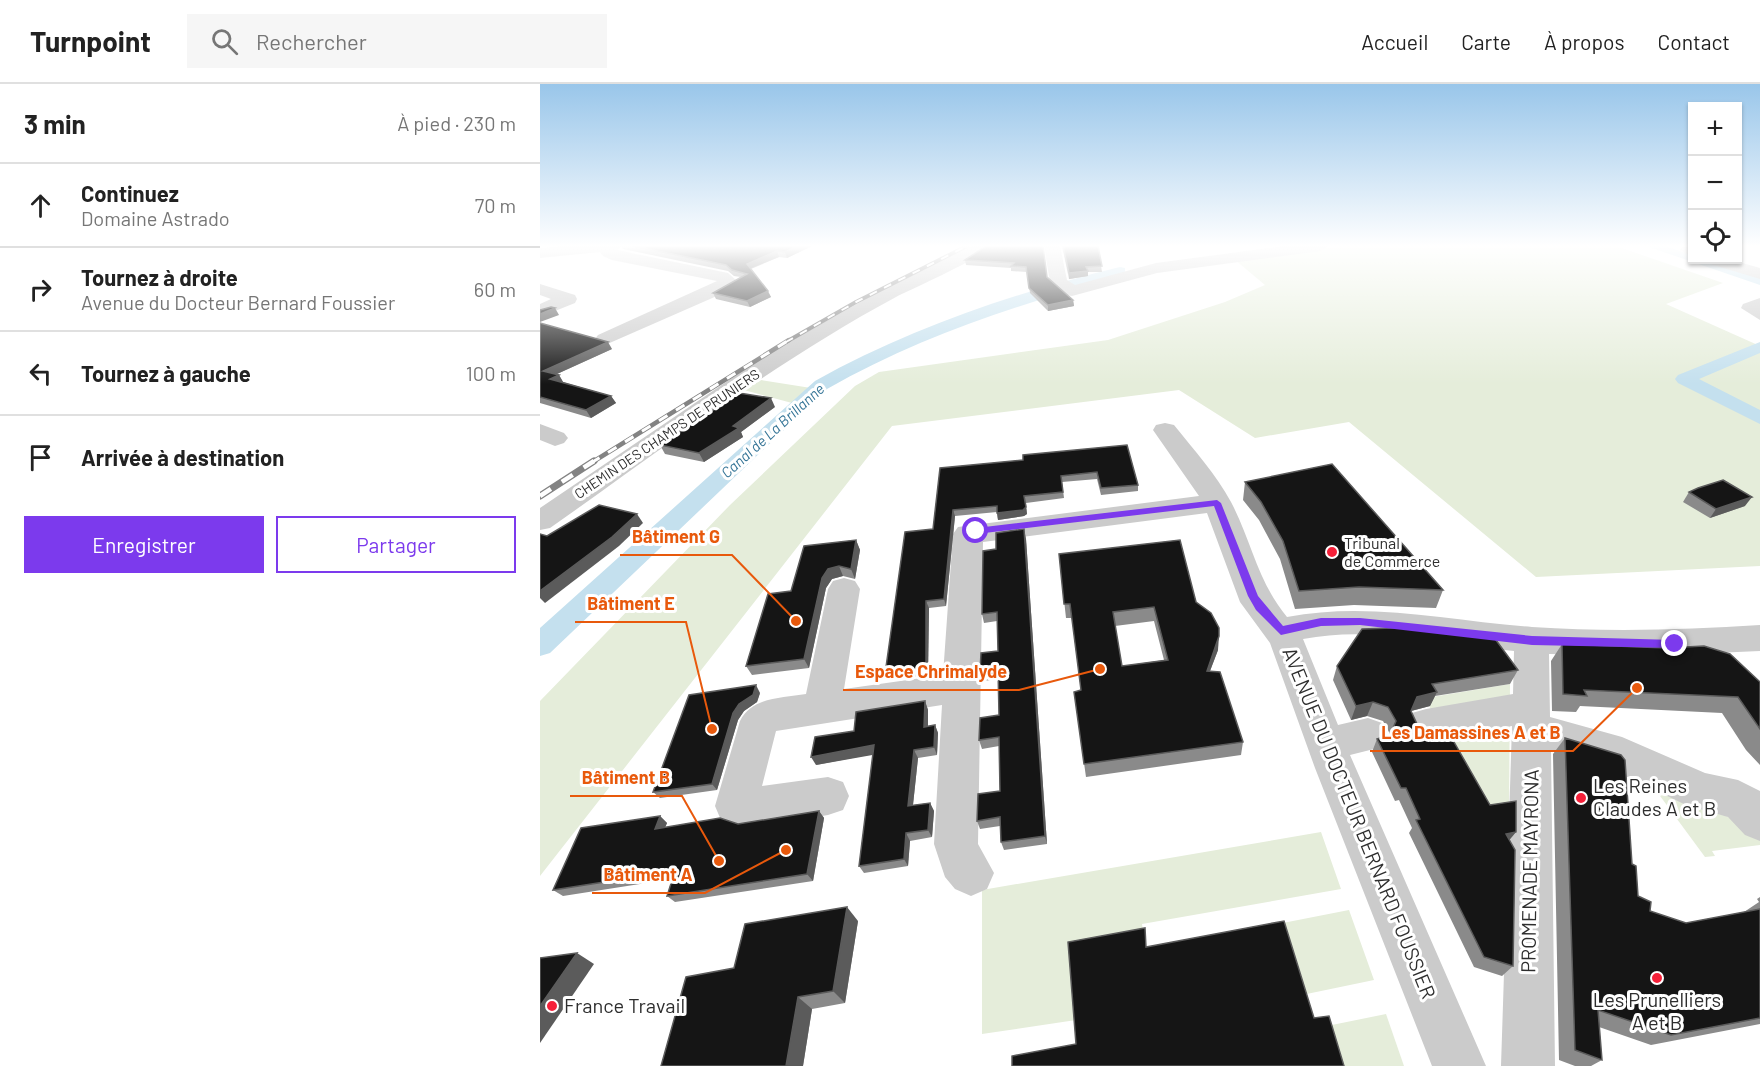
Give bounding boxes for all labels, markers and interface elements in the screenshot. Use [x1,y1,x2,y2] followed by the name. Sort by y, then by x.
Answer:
[187,14,607,68] search box
[30,24,151,58] text: Turnpoint
[208,25,241,58] icon: search
[256,28,367,54] text: Rechercher
[1361,29,1428,54] text: Accueil
[1461,29,1511,54] text: Carte
[1544,29,1625,54] text: À propos
[1658,29,1730,54] text: Contact
[1688,102,1742,264] map controls
[1688,102,1742,156] button: +
[24,108,86,139] text: 3 min
[397,111,516,135] text: À pied · 230 m
[1688,156,1742,210] button: −
[81,180,179,206] text: Continuez
[24,189,57,222] icon: ahead
[475,193,516,217] text: 70 m
[81,206,230,230] text: Domaine Astrado
[1688,210,1742,264] button: locate
[81,264,238,290] text: Tournez à droite
[24,273,57,306] icon: right
[474,277,516,301] text: 60 m
[81,290,395,314] text: Avenue du Docteur Bernard Foussier
[24,357,57,390] icon: left
[81,360,251,386] text: Tournez à gauche
[466,361,516,385] text: 100 m
[571,365,763,502] street label: CHEMIN DES CHAMPS DE PRUNIERS
[717,379,828,481] water label: Canal de La Brillanne
[24,441,57,474] icon: arrive
[81,444,284,470] text: Arrivée à destination
[24,516,264,573] button: Enregistrer
[276,516,516,573] button: Partager
[962,517,988,543] route start
[620,519,732,555] callout: Bâtiment G
[632,525,720,547] text: Bâtiment G
[1344,533,1440,570] place label: Tribunal de Commerce
[1325,545,1339,559] marker: Tribunal de Commerce
[575,586,686,622] callout: Bâtiment E
[587,592,675,614] text: Bâtiment E
[1661,630,1687,656] route end
[1278,643,1442,1002] street label: AVENUE DU DOCTEUR BERNARD FOUSSIER
[843,654,1019,690] callout: Espace Chrimalyde
[855,660,1007,682] text: Espace Chrimalyde
[1370,715,1573,751] callout: Les Damassines A et B
[1381,721,1561,743] text: Les Damassines A et B
[570,760,682,796] callout: Bâtiment B
[582,766,670,788] text: Bâtiment B
[1515,769,1543,973] street label: PROMENADE MAYRONA
[1593,773,1716,820] place label: Les Reines Claudes A et B
[1574,791,1588,805] marker: Les Reines Claudes A et B
[592,857,705,893] callout: Bâtiment A
[603,863,693,885] text: Bâtiment A
[1650,971,1664,985] marker: Les Prunelliers A et B
[1593,987,1721,1034] place label: Les Prunelliers A et B
[564,993,685,1017] place label: France Travail
[545,999,559,1013] marker: France Travail

